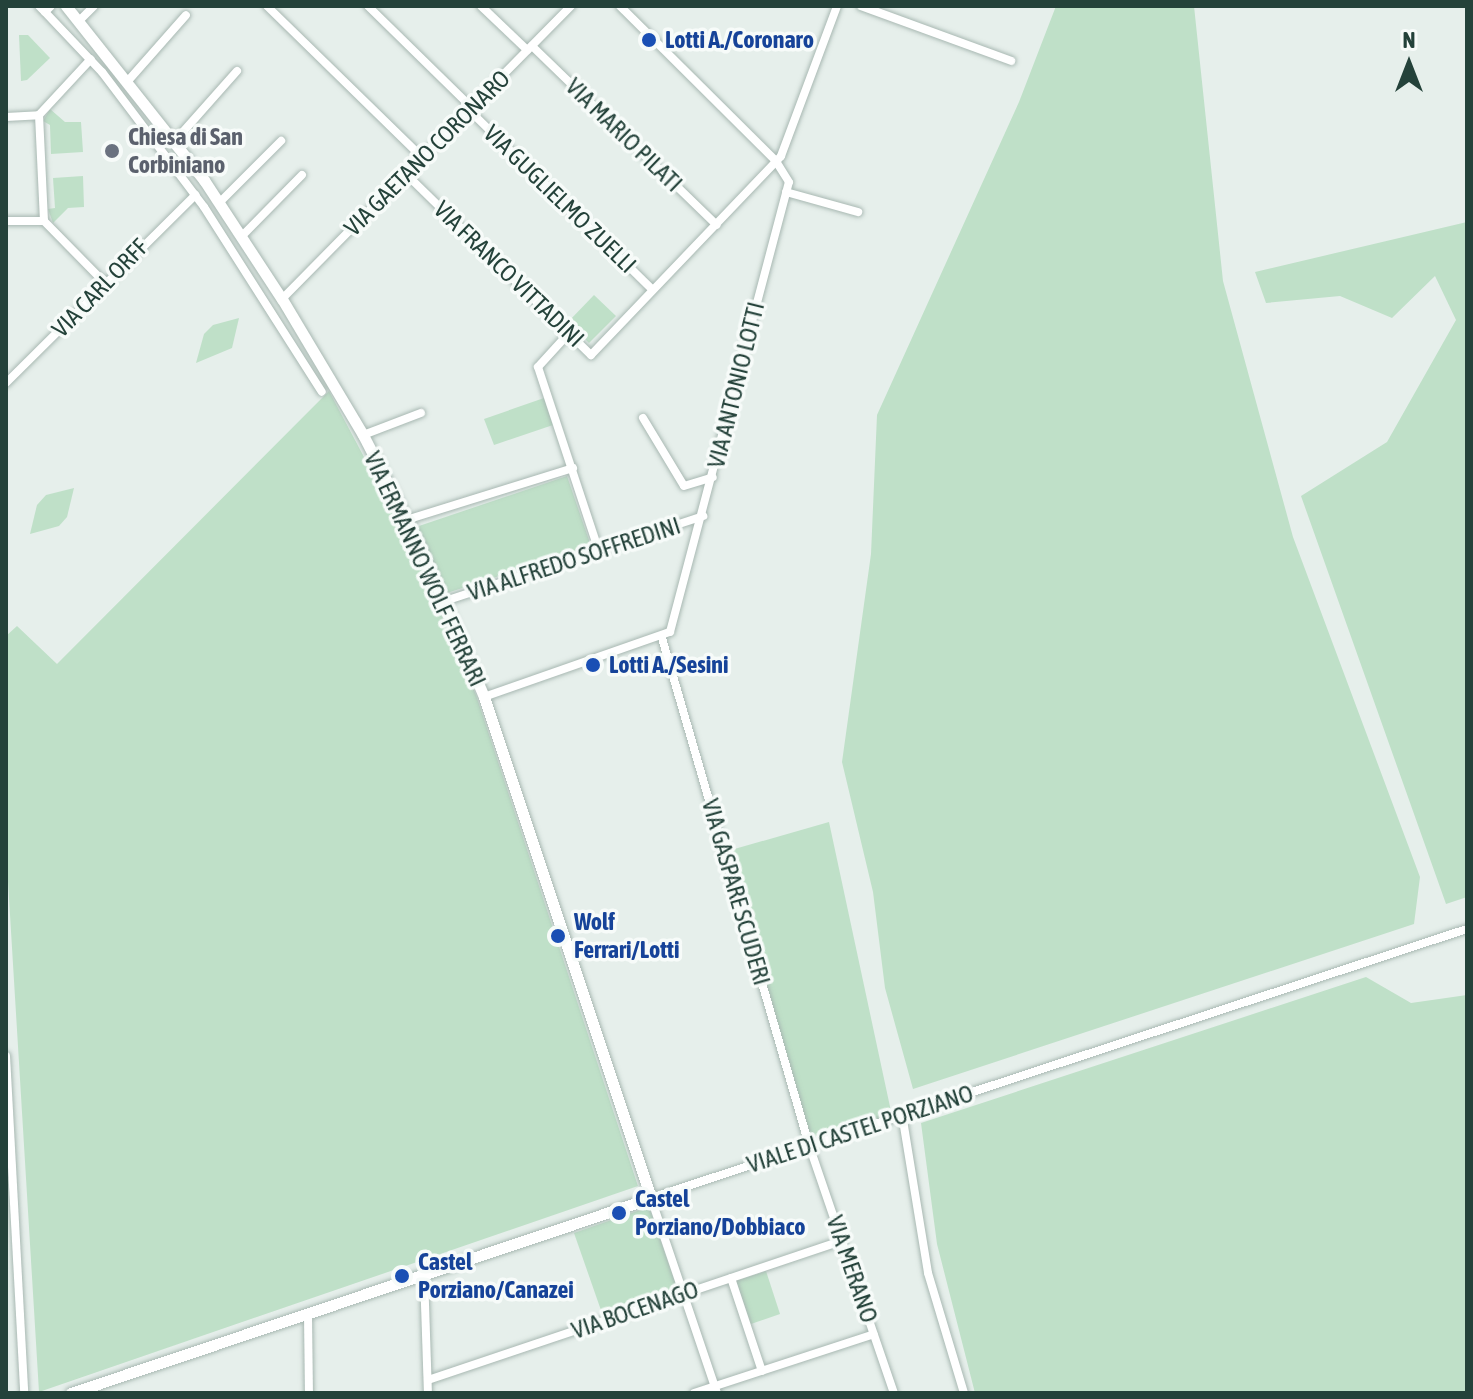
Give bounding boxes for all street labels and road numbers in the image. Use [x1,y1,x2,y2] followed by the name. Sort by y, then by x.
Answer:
[338,64,516,242] street label: VIA GAETANO CORONARO
[560,72,688,198] street label: VIA MARIO PILATI
[478,119,642,279] street label: VIA GUGLIELMO ZUELLI
[428,195,590,353] street label: VIA FRANCO VITTADINI
[46,233,154,343] street label: VIA CARL ORFF
[701,299,771,471] street label: VIA ANTONIO LOTTI
[358,447,492,691] street label: VIA ERMANNO WOLF FERRARI
[464,511,684,607] street label: VIA ALFREDO SOFFREDINI
[696,796,776,988] street label: VIA GASPARE SCUDERI
[743,1079,977,1179] street label: VIALE DI CASTEL PORZIANO
[820,1212,884,1326] street label: VIA MERANO
[568,1275,702,1345] street label: VIA BOCENAGO

